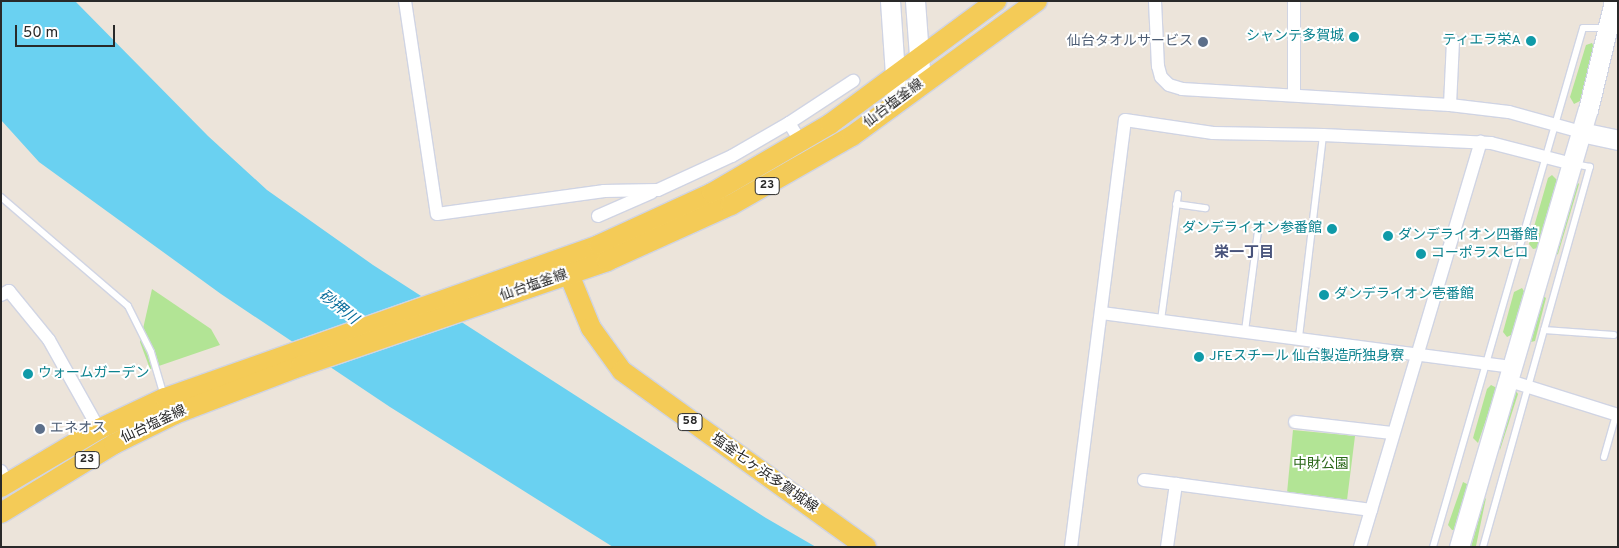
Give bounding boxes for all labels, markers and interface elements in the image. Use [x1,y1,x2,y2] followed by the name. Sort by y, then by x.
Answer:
[18,15,118,47] scale bar
[23,24,58,43] text: 50 m
[1246,29,1344,45] place label: シャンテ多賀城
[1348,31,1360,43] marker: シャンテ多賀城
[1441,33,1521,49] place label: ティエラ栄A
[1067,34,1193,50] place label: 仙台タオルサービス
[1525,35,1537,47] marker: ティエラ栄A
[1197,36,1209,48] marker: 仙台タオルサービス
[861,76,927,132] street label: 仙台塩釜線
[754,177,780,196] road number: 23
[1182,221,1322,237] place label: ダンデライオン参番館
[1326,223,1338,235] marker: ダンデライオン参番館
[1398,228,1538,244] place label: ダンデライオン四番館
[1382,230,1394,242] marker: ダンデライオン四番館
[1214,245,1274,263] district label: 栄一丁目
[1431,246,1529,262] place label: コーポラスヒロ
[1415,248,1427,260] marker: コーポラスヒロ
[498,267,570,305] street label: 仙台塩釜線
[315,287,361,329] water label: 砂押川
[1334,287,1474,303] place label: ダンデライオン壱番館
[1318,289,1330,301] marker: ダンデライオン壱番館
[1209,349,1404,365] place label: JFEスチール 仙台製造所独身寮
[1193,351,1205,363] marker: JFEスチール 仙台製造所独身寮
[38,366,150,382] place label: ウォームガーデン
[22,368,34,380] marker: ウォームガーデン
[119,403,189,447] street label: 仙台塩釜線
[678,412,702,432] road number: 58
[50,421,106,437] place label: エネオス
[34,423,46,435] marker: エネオス
[708,431,820,517] street label: 塩釜七ヶ浜多賀城線
[74,450,100,470] road number: 23
[1293,457,1349,473] park label: 中財公園

